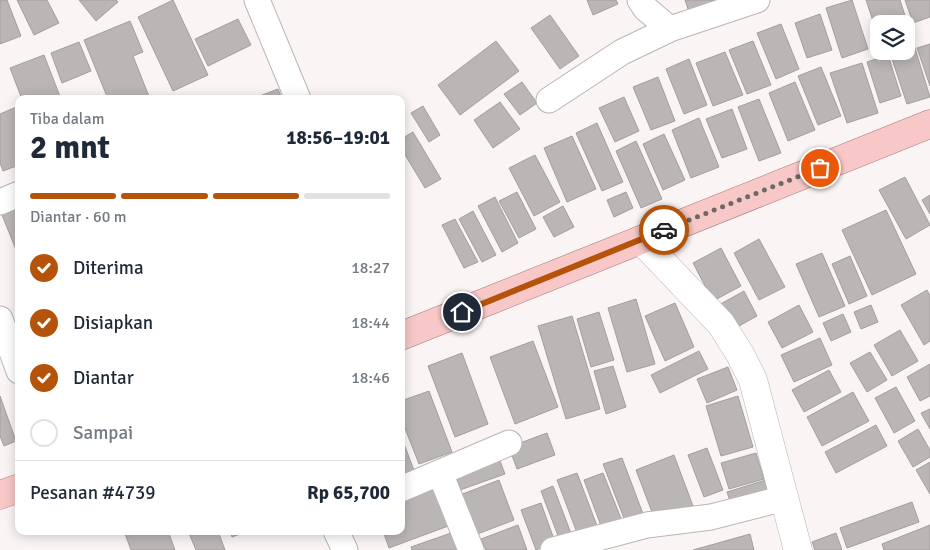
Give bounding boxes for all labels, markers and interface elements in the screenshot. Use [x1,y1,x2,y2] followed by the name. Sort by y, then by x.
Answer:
[870,15,915,60] map controls
[870,15,915,60] button: layers
[30,109,104,129] text: Tiba dalam
[286,126,390,150] text: 18:56–19:01
[30,128,110,167] text: 2 mnt
[799,147,841,189] pin
[806,154,834,182] icon: bag
[639,205,689,255] courier
[30,207,127,227] text: Diantar · 60 m
[650,216,678,244] icon: car
[30,254,58,282] icon: check
[73,256,144,280] text: Diterima
[351,258,390,278] text: 18:27
[441,291,483,333] pin
[448,298,476,326] icon: home
[30,309,58,337] icon: check
[73,311,153,335] text: Disiapkan
[351,313,390,333] text: 18:44
[30,364,58,392] icon: check
[73,366,134,390] text: Diantar
[351,368,390,388] text: 18:46
[73,421,133,445] text: Sampai
[30,481,156,505] text: Pesanan #4739
[307,481,390,505] text: Rp 65,700

